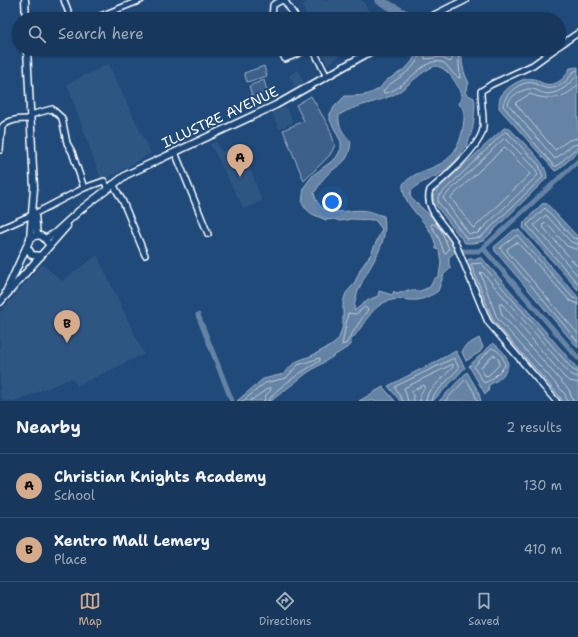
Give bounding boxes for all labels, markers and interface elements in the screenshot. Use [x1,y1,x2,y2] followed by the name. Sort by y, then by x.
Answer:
[12,12,566,56] search box
[26,23,48,45] icon: search
[58,24,144,44] text: Search here
[159,82,281,152] street label: ILLUSTRE AVENUE
[227,144,253,177] pin: A
[322,192,342,212] your location
[54,310,80,343] pin: B
[16,416,81,438] text: Nearby
[506,419,562,436] text: 2 results
[54,467,267,487] text: Christian Knights Academy
[24,477,34,494] text: A
[524,477,562,494] text: 130 m
[54,487,95,504] text: School
[54,531,210,551] text: Xentro Mall Lemery
[25,541,33,558] text: B
[524,541,562,558] text: 410 m
[54,551,87,568] text: Place
[78,590,102,629] tab: Map
[259,590,311,629] tab: Directions
[468,590,500,629] tab: Saved

